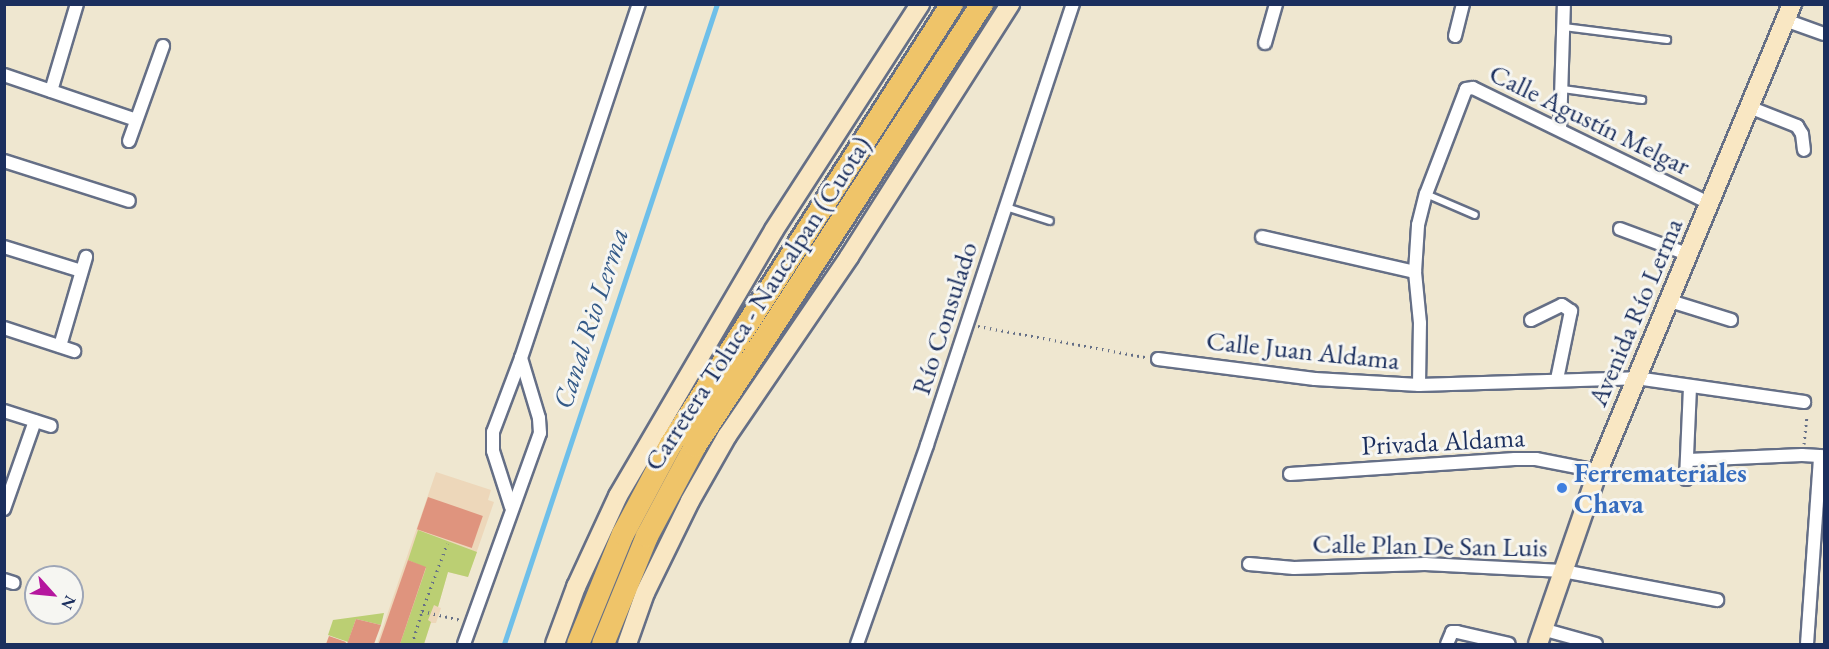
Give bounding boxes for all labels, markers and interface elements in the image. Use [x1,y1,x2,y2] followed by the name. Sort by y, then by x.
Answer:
[1484,56,1696,182] street label: Calle Agustín Melgar
[637,130,877,476] street label: Carretera Toluca - Naucalpan (Cuota)
[1581,213,1689,411] street label: Avenida Río Lerma
[545,223,635,413] water label: Canal Rio Lerma
[904,238,984,398] street label: Río Consulado
[1205,324,1401,376] street label: Calle Juan Aldama
[1360,421,1526,461] street label: Privada Aldama
[1574,456,1747,519] place label: Ferremateriales Chava
[1555,481,1569,495] marker: Ferremateriales Chava
[1312,527,1548,563] street label: Calle Plan De San Luis
[24,565,84,625] north arrow
[56,592,81,613] text: N

